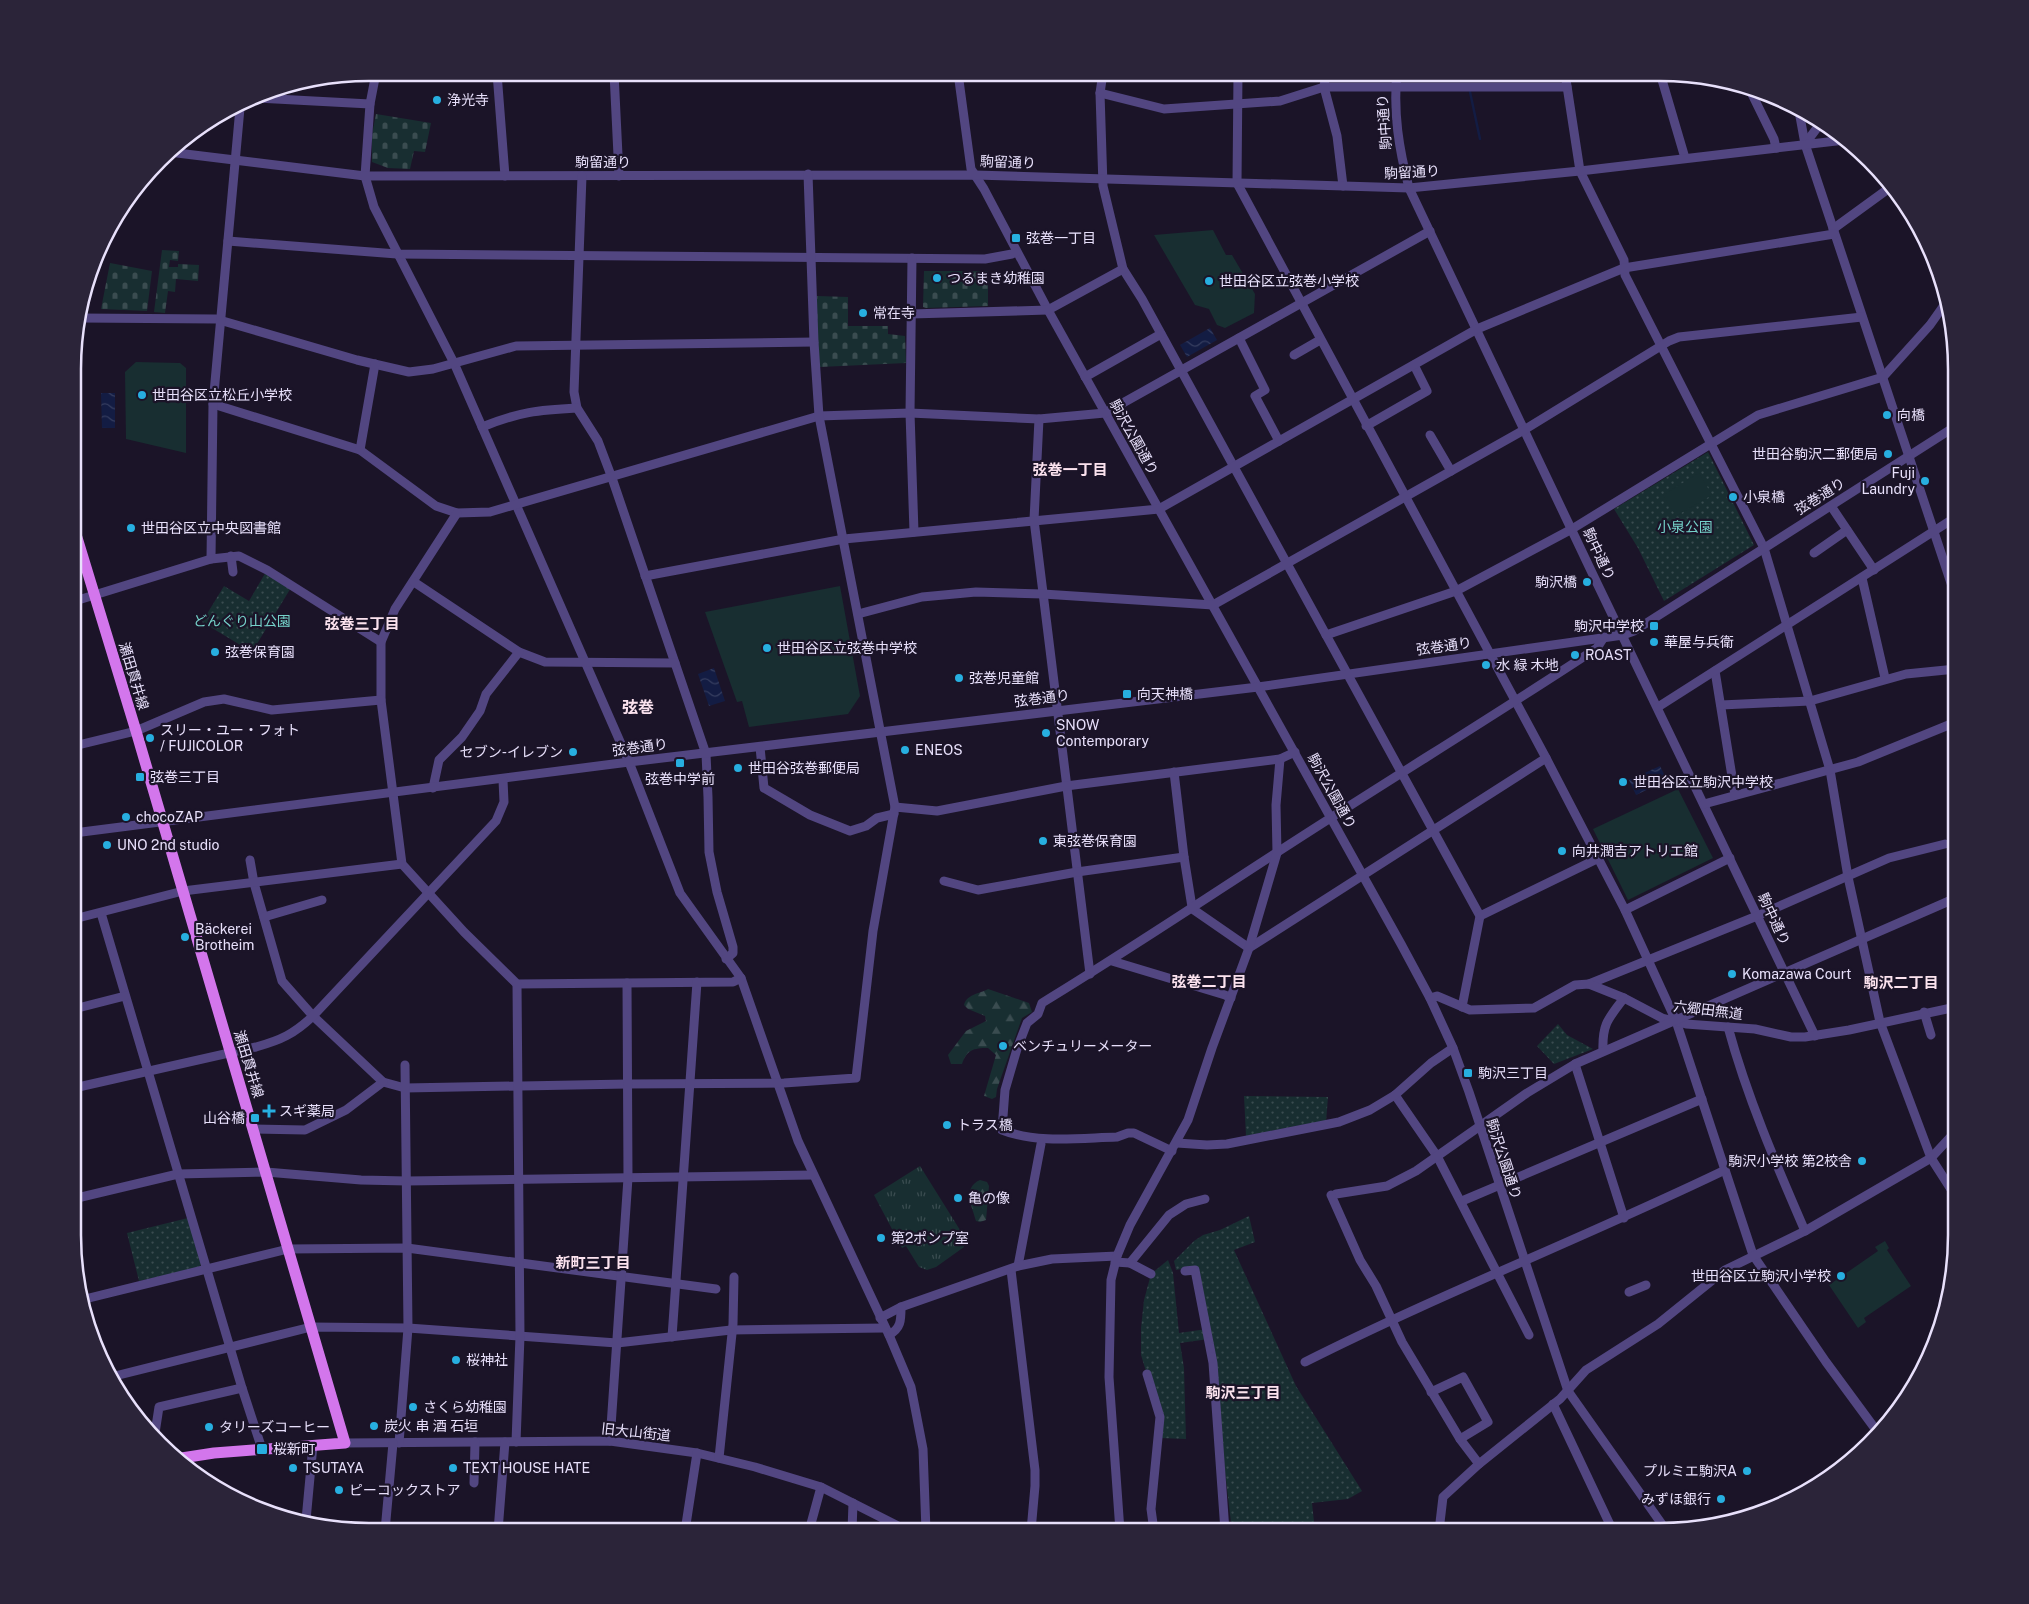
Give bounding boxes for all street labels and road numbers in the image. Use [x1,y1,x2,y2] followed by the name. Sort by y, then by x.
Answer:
[1374,94,1394,150] street label: 駒中通り
[980,153,1036,171] street label: 駒留通り
[575,154,631,170] street label: 駒留通り
[1384,163,1440,181] street label: 駒留通り
[1107,396,1161,478] street label: 駒沢公園通り
[1792,474,1848,518] street label: 弦巻通り
[1580,525,1618,583] street label: 駒中通り
[1415,634,1473,658] street label: 弦巻通り
[116,640,152,712] street label: 瀬田貫井線
[1013,687,1071,709] street label: 弦巻通り
[611,736,669,758] street label: 弦巻通り
[1305,750,1359,832] street label: 駒沢公園通り
[1755,890,1793,948] street label: 駒中通り
[1672,998,1744,1022] street label: 六郷田無道
[231,1028,267,1100] street label: 瀬田貫井線
[1483,1117,1525,1201] street label: 駒沢公園通り
[600,1420,672,1444] street label: 旧大山街道

